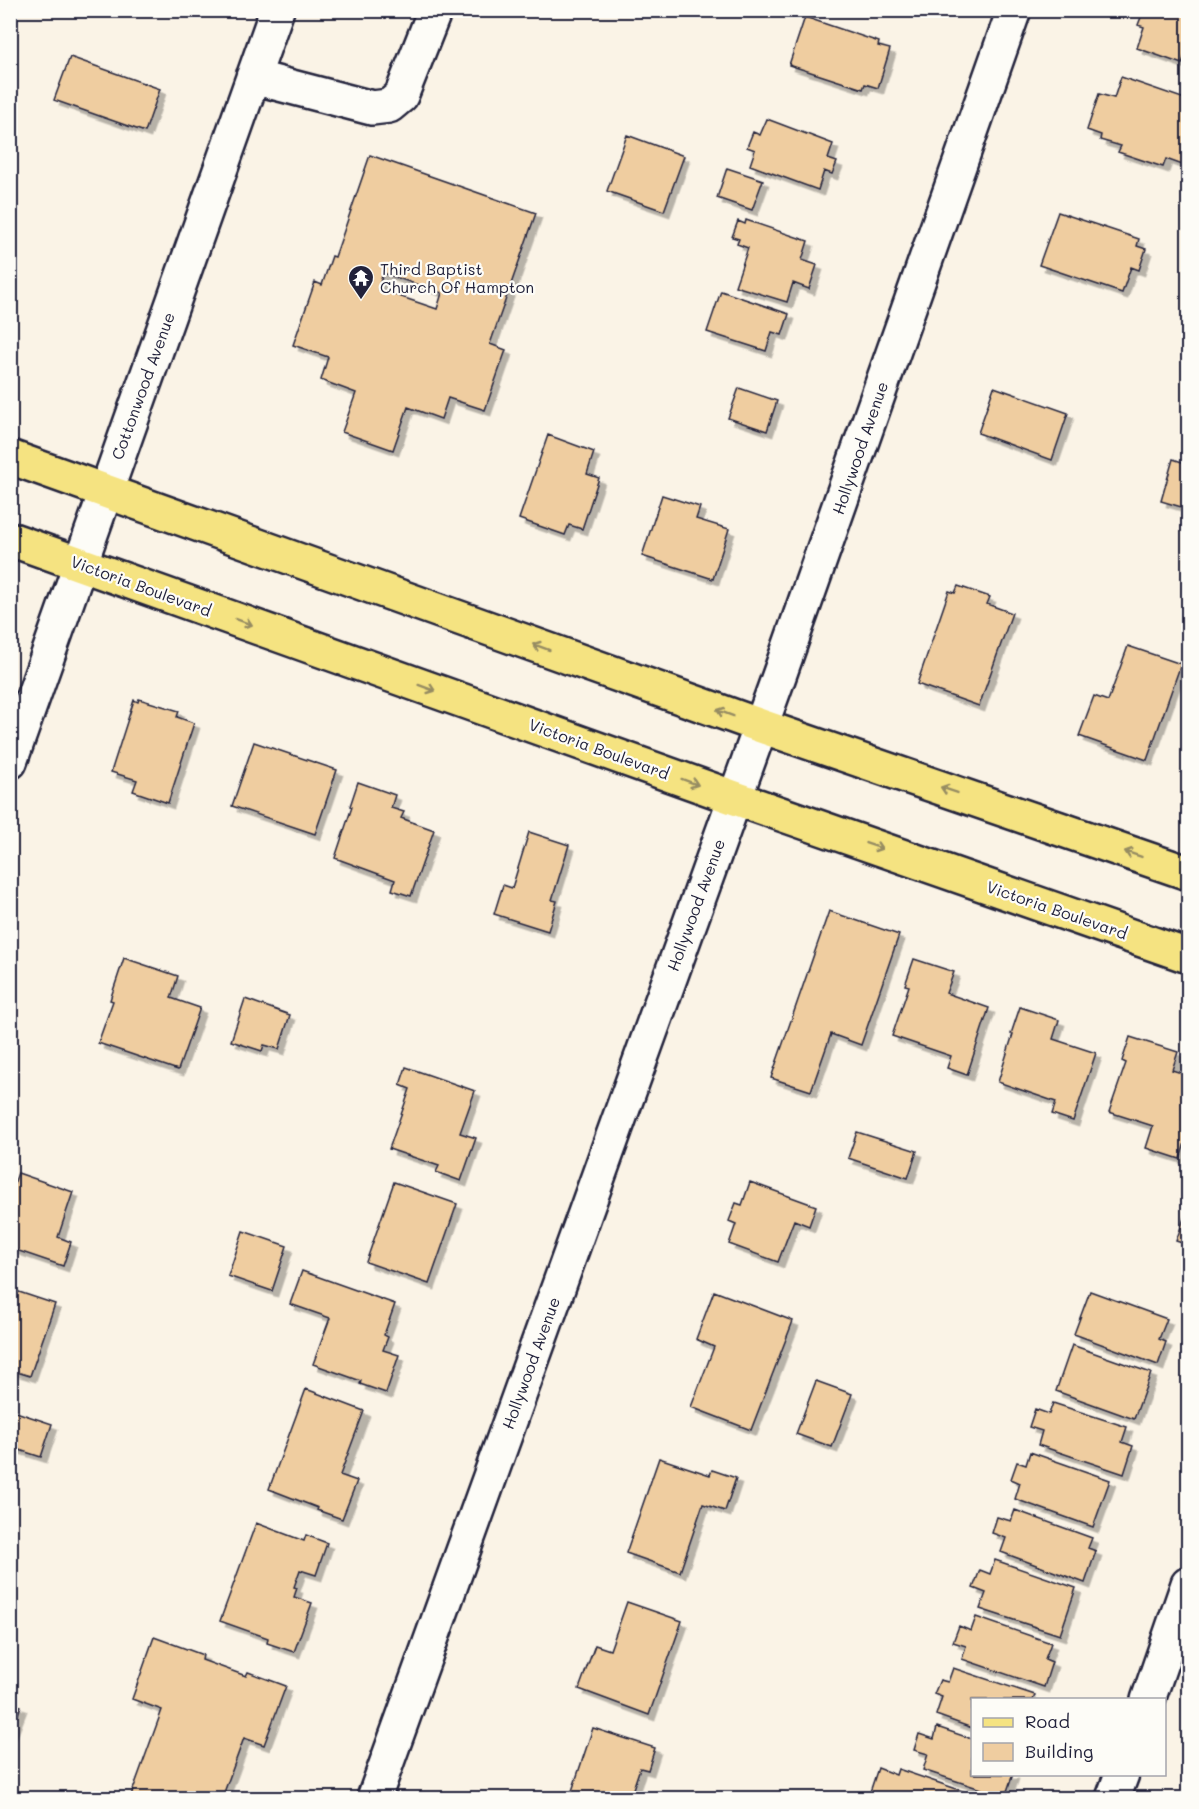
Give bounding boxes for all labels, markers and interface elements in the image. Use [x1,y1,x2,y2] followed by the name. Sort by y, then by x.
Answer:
[380,258,534,297] place label: Third Baptist Church Of Hampton
[346,263,376,301] temple icon: Third Baptist Church Of Hampton
[106,309,179,462] street label: Cottonwood Avenue
[827,379,892,517] street label: Hollywood Avenue
[68,550,214,621] street label: Victoria Boulevard
[234,618,253,629] one-way arrow
[532,640,551,651] one-way arrow
[417,683,436,694] one-way arrow
[716,706,735,717] one-way arrow
[526,713,672,784] street label: Victoria Boulevard
[680,777,699,788] one-way arrow
[940,784,959,795] one-way arrow
[662,836,729,974] street label: Hollywood Avenue
[864,842,883,853] one-way arrow
[1124,847,1143,858] one-way arrow
[984,876,1130,944] street label: Victoria Boulevard
[497,1294,564,1432] street label: Hollywood Avenue
[971,1698,1166,1776] legend
[1025,1709,1070,1733] text: Road
[1025,1739,1093,1763] text: Building

